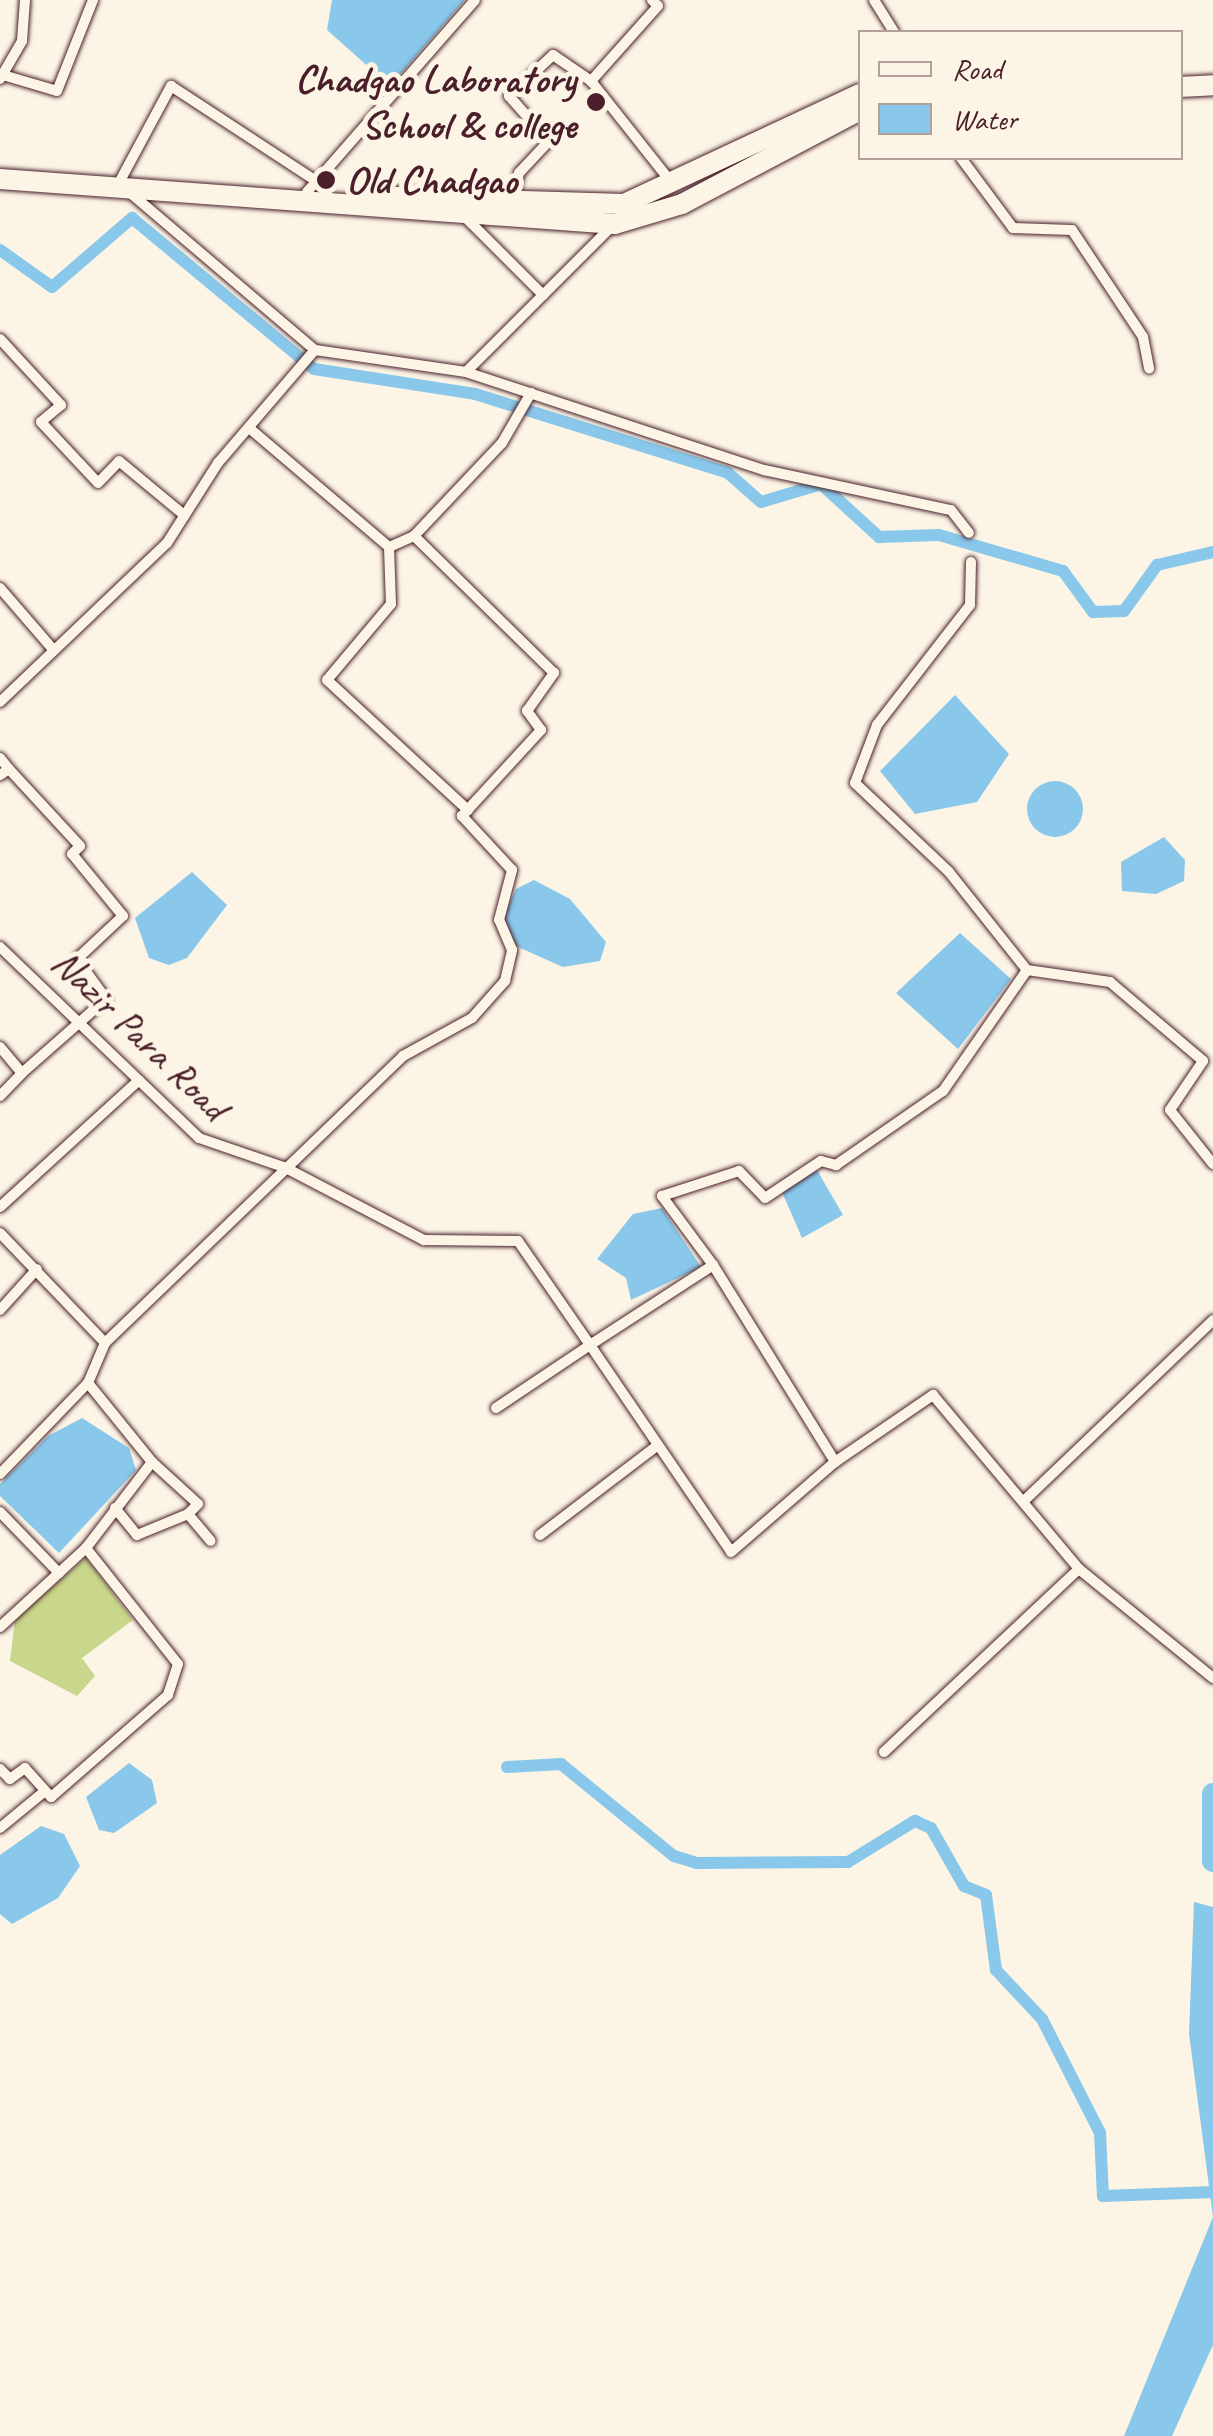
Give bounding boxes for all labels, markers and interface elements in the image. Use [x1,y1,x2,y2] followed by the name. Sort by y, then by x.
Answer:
[858,30,1183,160] legend
[952,50,1002,88] text: Road
[295,55,576,149] place label: Chadgao Laboratory School & college
[585,91,607,113] marker: Chadgao Laboratory School & college
[952,100,1017,138] text: Water
[346,156,517,204] place label: Old Chadgao
[315,169,337,191] marker: Old Chadgao
[42,938,238,1130] street label: Nazir Para Road

